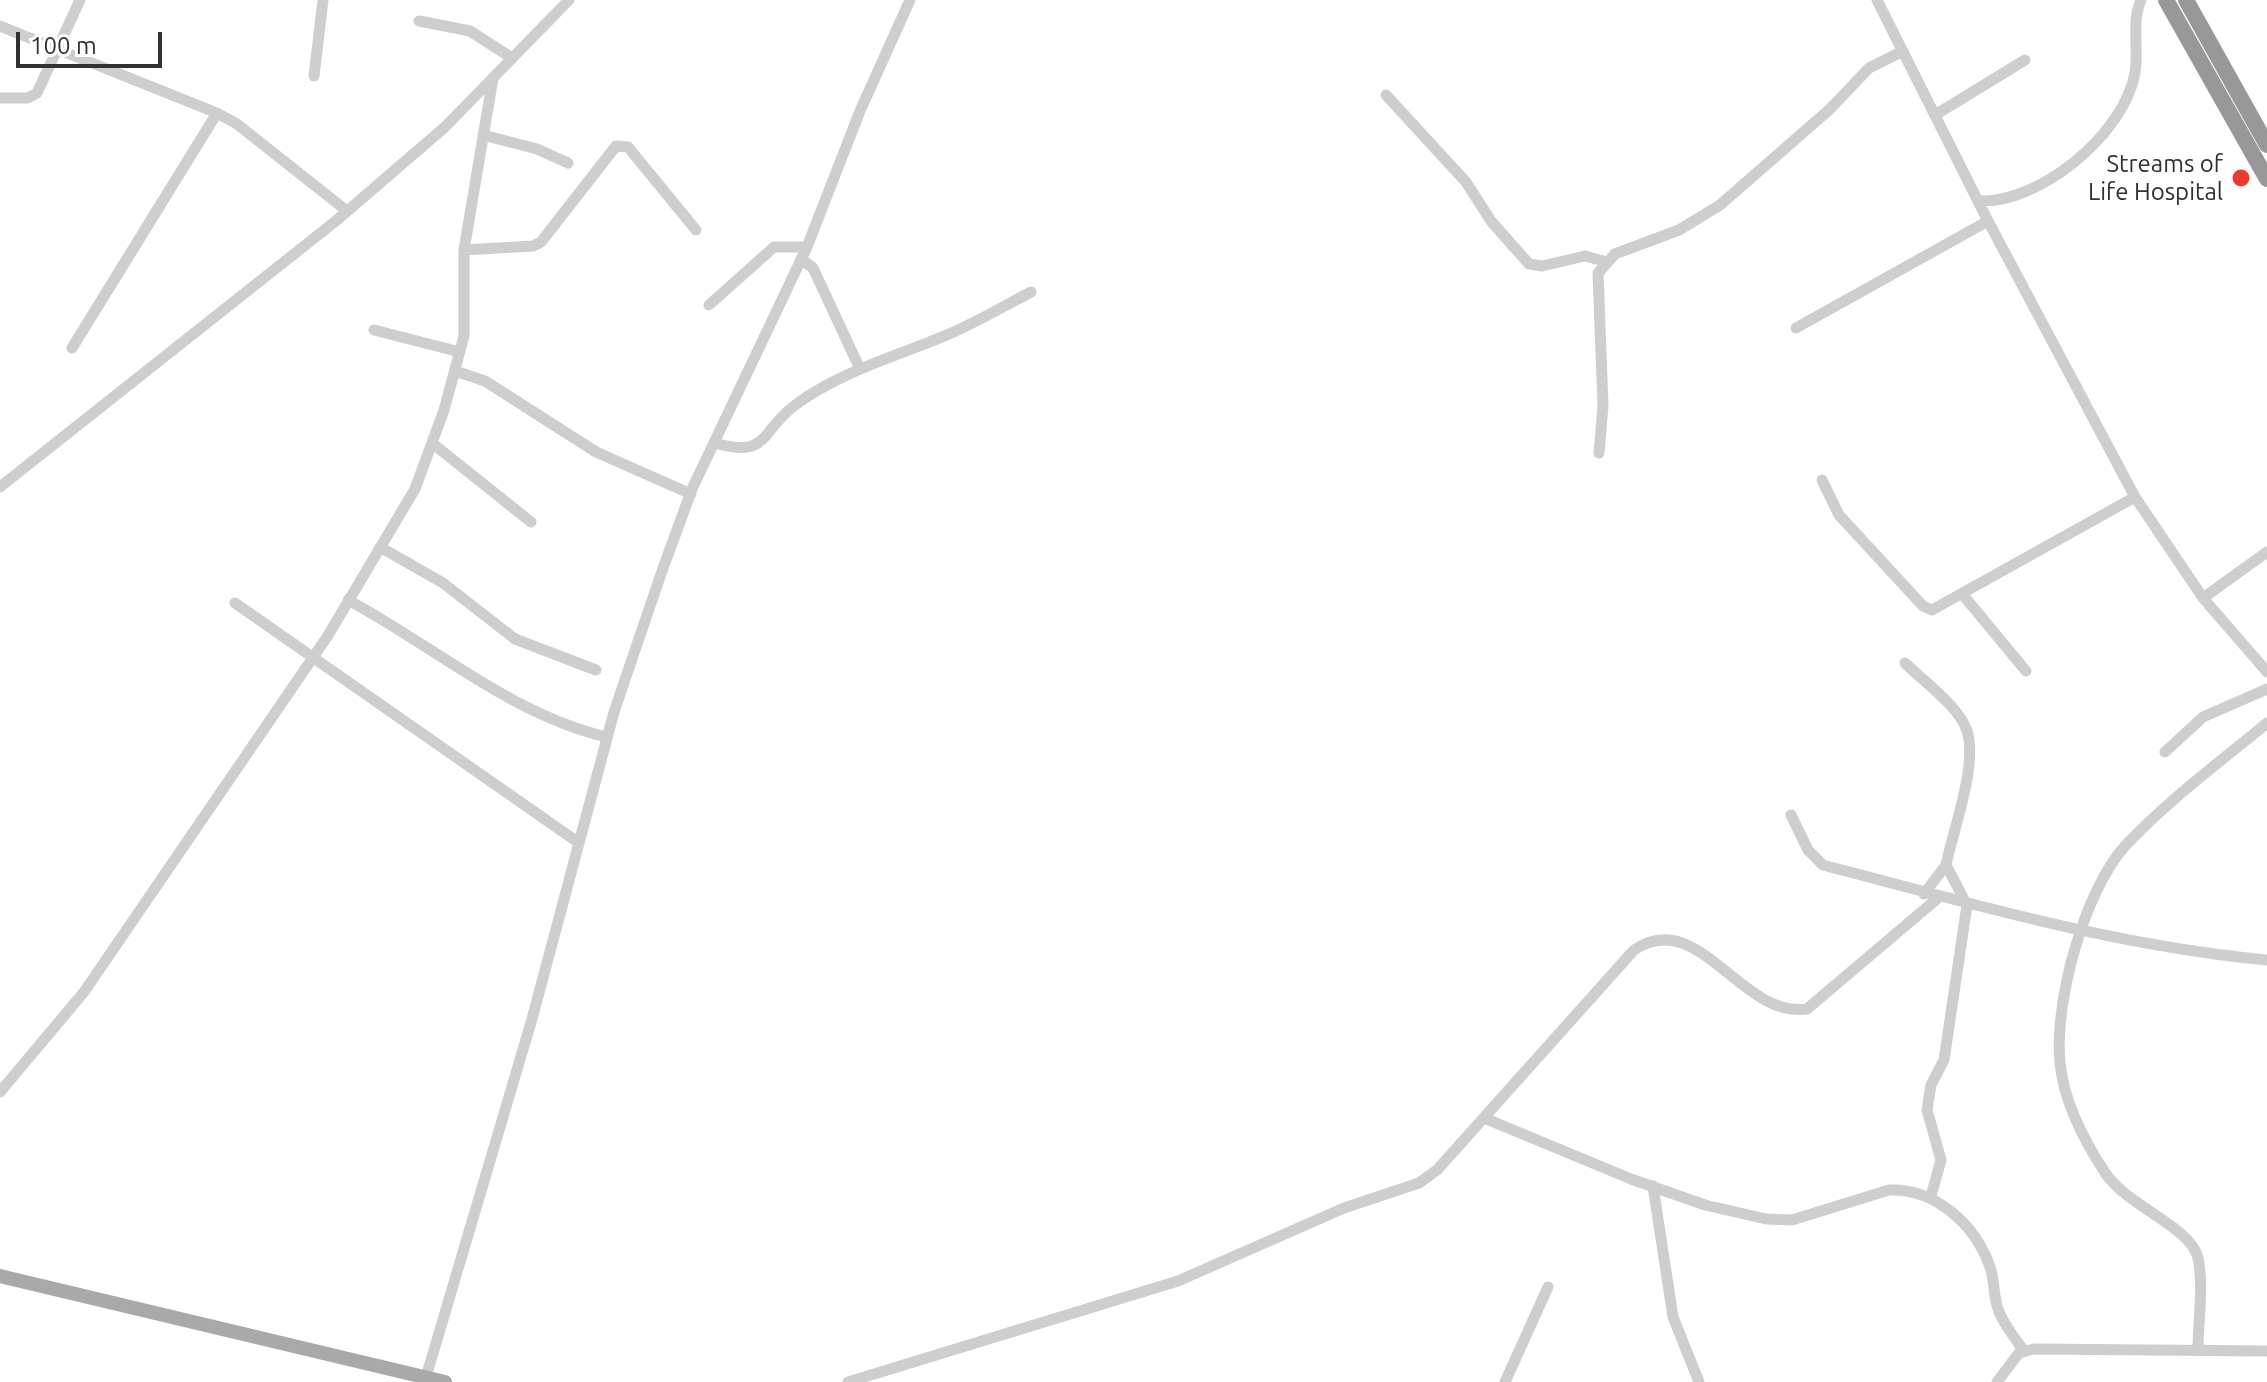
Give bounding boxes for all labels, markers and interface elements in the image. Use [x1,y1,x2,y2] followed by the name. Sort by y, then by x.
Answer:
[20,16,166,66] scale bar
[30,32,97,59] text: 100 m
[2088,150,2223,206] place label: Streams of Life Hospital
[2230,167,2252,189] marker: Streams of Life Hospital

